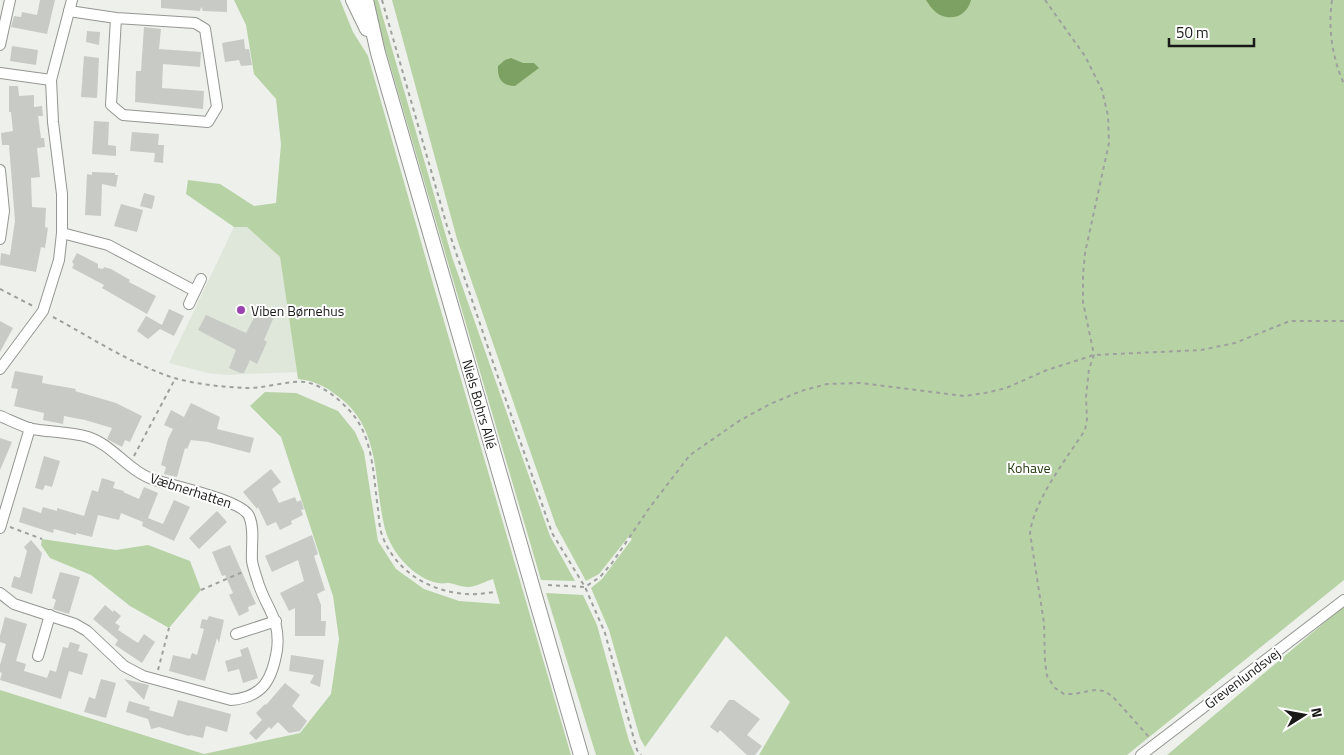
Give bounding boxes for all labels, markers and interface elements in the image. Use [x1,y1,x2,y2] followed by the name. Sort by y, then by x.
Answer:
[1169,15,1254,47] scale bar
[1176,21,1209,44] text: 50 m
[251,300,344,321] place label: Viben Børnehus
[235,304,247,316] marker: Viben Børnehus
[457,357,503,451] street label: Niels Bohrs Allé
[1007,457,1051,478] park label: Kohave
[147,467,235,513] street label: Væbnerhatten
[1200,642,1284,714] street label: Grevenlundsvej
[1279,690,1329,740] north arrow
[1306,706,1328,719] text: N

